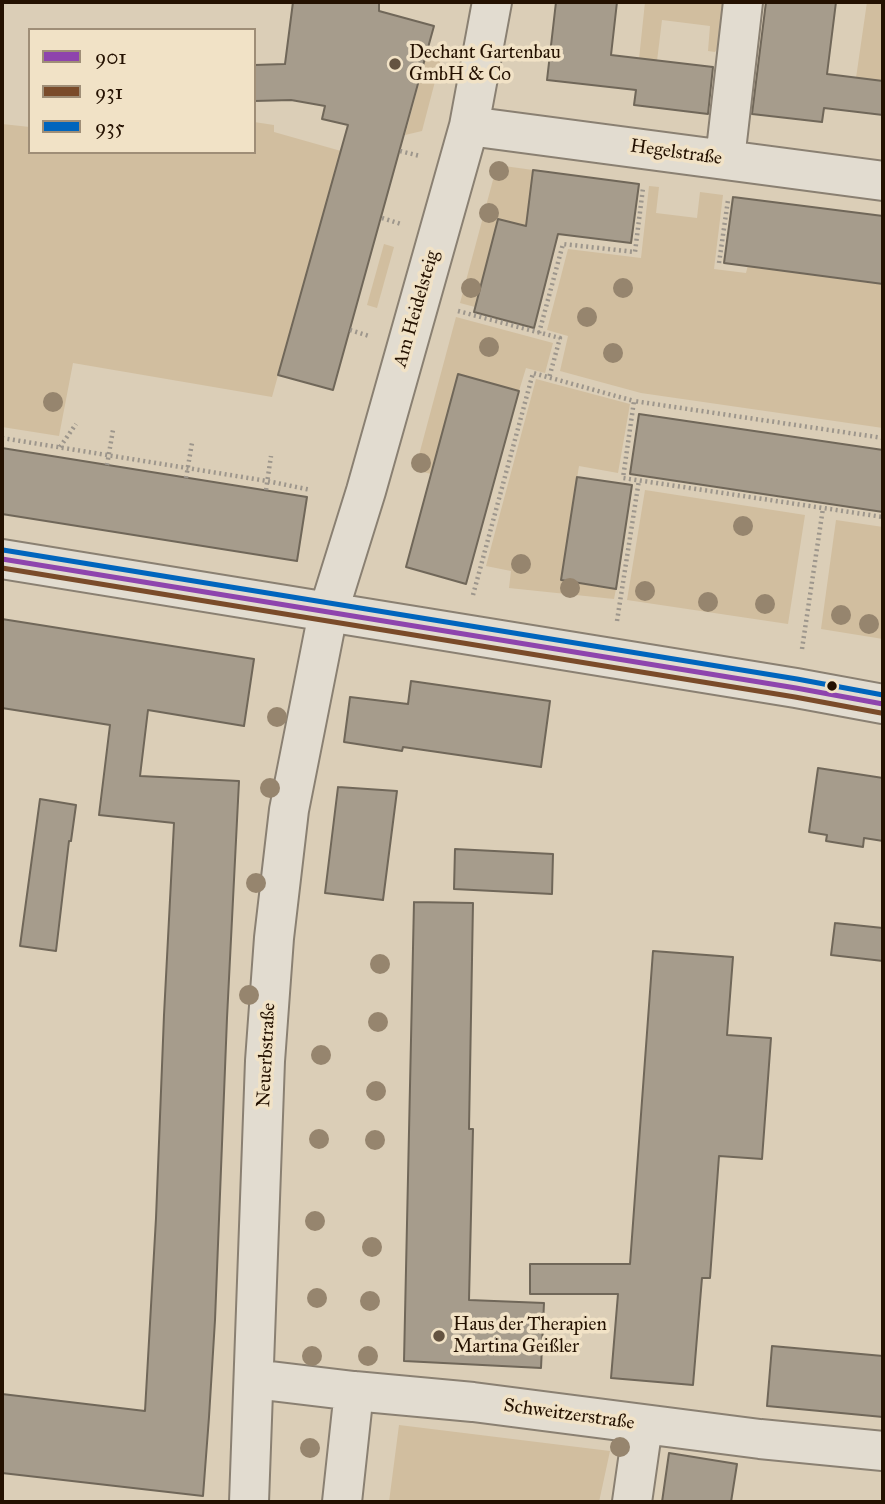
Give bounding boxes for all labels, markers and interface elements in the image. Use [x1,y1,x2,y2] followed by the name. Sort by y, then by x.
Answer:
[28,28,256,154] legend
[409,42,561,86] place label: Dechant Gartenbau GmbH & Co
[95,44,127,70] text: 901
[387,56,403,72] marker: Dechant Gartenbau GmbH & Co
[95,79,123,105] text: 931
[95,114,124,140] text: 935
[629,135,723,171] street label: Hegelstraße
[389,248,445,370] street label: Am Heidelsteig
[825,679,839,693] unlabelled marker
[253,1002,281,1108] street label: Neuerbstraße
[453,1314,607,1358] place label: Haus der Therapien Martina Geißler
[431,1328,447,1344] marker: Haus der Therapien Martina Geißler
[502,1395,636,1435] street label: Schweitzerstraße

